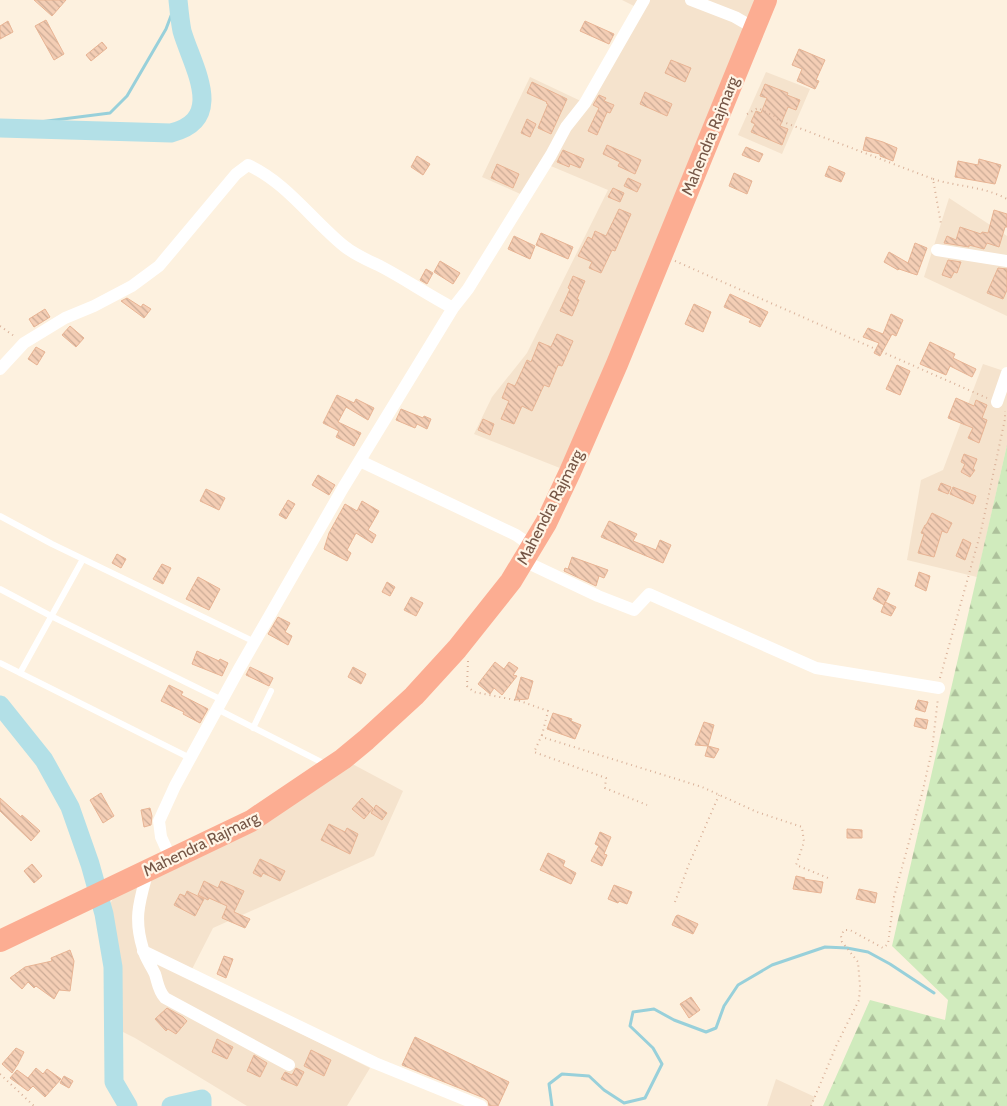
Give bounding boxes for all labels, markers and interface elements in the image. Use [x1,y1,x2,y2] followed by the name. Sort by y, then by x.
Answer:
[677,73,743,198] street label: Mahendra Rajmarg
[513,445,588,568] street label: Mahendra Rajmarg
[140,807,263,880] street label: Mahendra Rajmarg

